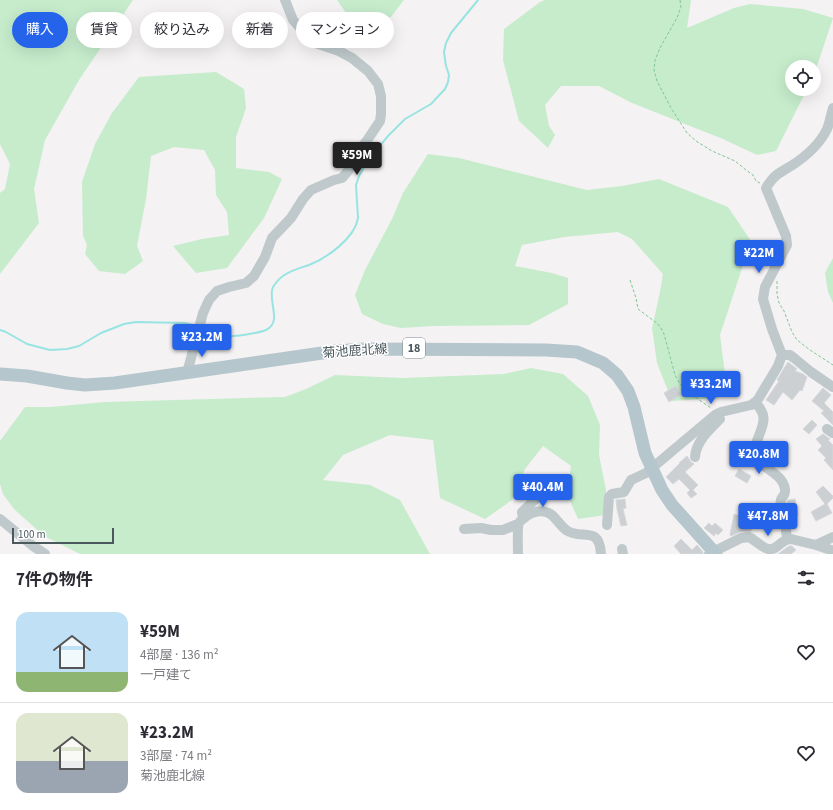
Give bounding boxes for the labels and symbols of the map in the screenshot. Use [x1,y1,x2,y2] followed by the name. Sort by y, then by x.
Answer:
[333,142,381,176] pin: ¥59M
[735,240,783,274] pin: ¥22M
[169,324,235,358] pin: ¥23.2M
[403,338,425,358] road number: 18
[322,340,388,362] street label: 菊池鹿北線
[678,371,744,405] pin: ¥33.2M
[726,441,792,475] pin: ¥20.8M
[510,474,576,508] pin: ¥40.4M
[735,503,801,537] pin: ¥47.8M
[12,526,114,545] scale bar

